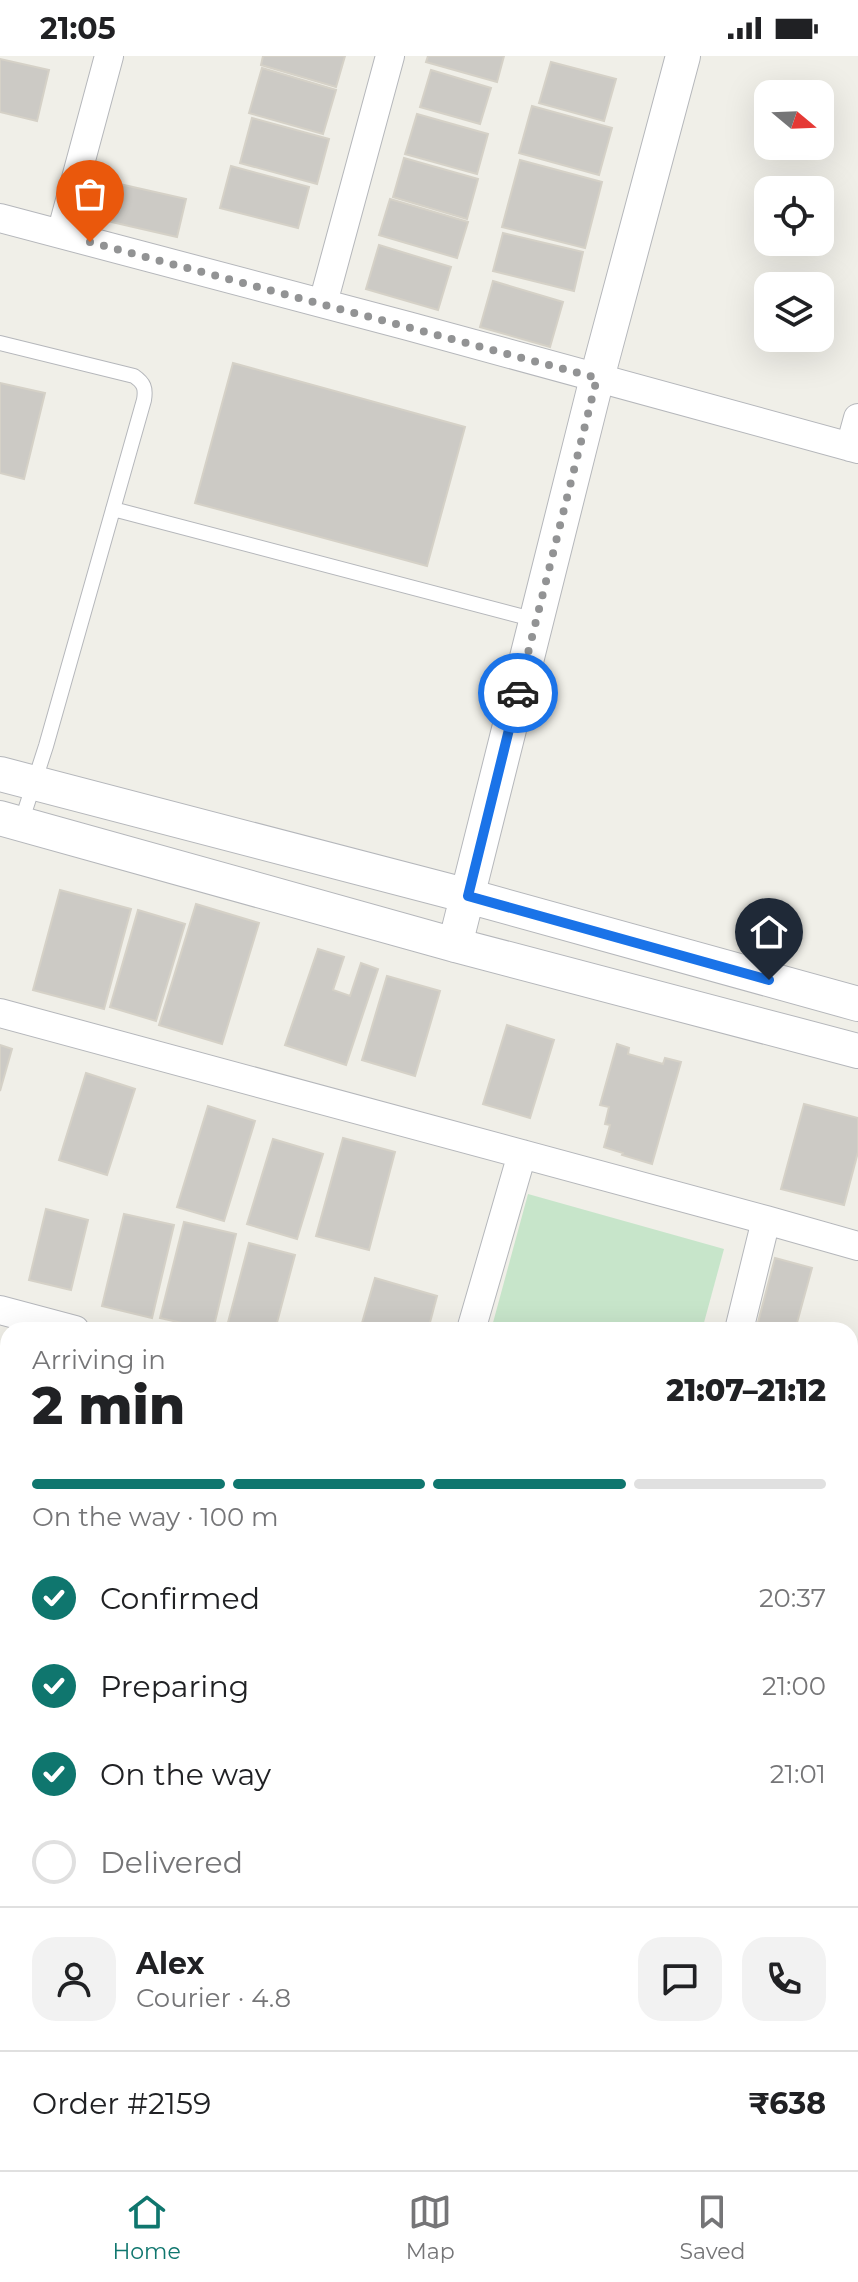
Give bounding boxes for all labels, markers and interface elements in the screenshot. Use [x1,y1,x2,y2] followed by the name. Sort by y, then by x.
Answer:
[40,10,116,47] text: 21:05
[754,80,834,160] north arrow
[754,80,834,352] map controls
[56,160,124,242] pin
[68,172,112,216] icon: bag
[754,176,834,256] button: locate
[754,272,834,352] button: layers
[478,653,558,733] courier
[496,671,540,715] icon: car
[735,898,803,980] pin
[747,910,791,954] icon: home
[32,1344,166,1376] text: Arriving in
[666,1372,826,1409] text: 21:07–21:12
[32,1374,185,1437] text: 2 min
[32,1501,279,1533] text: On the way · 100 m
[32,1576,76,1620] icon: check
[100,1580,260,1617] text: Confirmed
[759,1582,826,1614] text: 20:37
[32,1664,76,1708] icon: check
[100,1668,249,1705] text: Preparing
[762,1670,826,1702] text: 21:00
[32,1752,76,1796] icon: check
[100,1756,271,1793] text: On the way
[770,1758,826,1790] text: 21:01
[100,1844,243,1881] text: Delivered
[32,1937,116,2021] button: person
[638,1937,722,2021] button: chat
[742,1937,826,2021] button: phone
[136,1945,204,1982] text: Alex
[136,1982,291,2014] text: Courier · 4.8
[32,2085,211,2122] text: Order #2159
[748,2085,826,2122] text: ₹638
[112,2190,181,2265] tab: Home
[406,2190,455,2265] tab: Map
[679,2190,746,2265] tab: Saved

